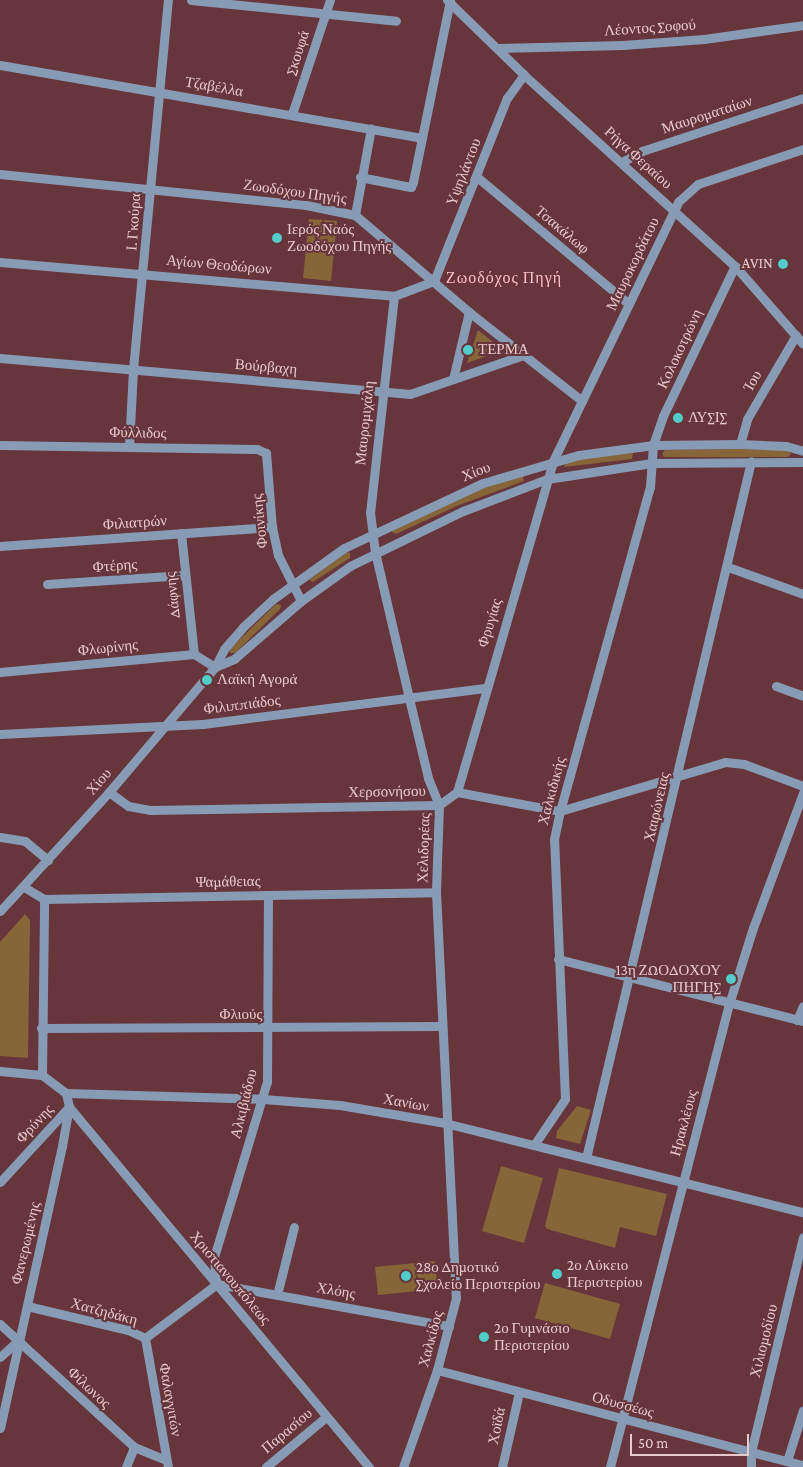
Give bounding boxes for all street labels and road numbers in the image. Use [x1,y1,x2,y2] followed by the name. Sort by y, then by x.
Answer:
[603,16,697,40] street label: Λέοντος Σοφού
[282,28,314,78] street label: Σκουφά
[183,73,245,101] street label: Τζαβέλλα
[659,92,755,138] street label: Μαυροματαίων
[600,123,676,193] street label: Ρήγα Φεραίου
[443,136,485,208] street label: Υψηλάντου
[242,176,348,208] street label: Ζωοδόχου Πηγής
[123,193,145,251] street label: Ι. Γκούρα
[531,202,593,258] street label: Τσακάλωφ
[603,214,663,314] street label: Μαυροκορδάτου
[166,251,272,279] street label: Αγίων Θεοδώρων
[654,306,706,392] street label: Κολοκοτρώνη
[234,355,298,379] street label: Βούρβαχη
[740,367,766,395] street label: Ίου
[352,380,378,466] street label: Μαυρομιχάλη
[109,424,167,442] street label: Φύλλιδος
[459,458,493,486] street label: Χίου
[248,493,272,549] street label: Φοινίκης
[102,512,168,534] street label: Φιλιατρών
[92,555,138,577] street label: Φτέρης
[162,571,184,619] street label: Δάφνης
[474,596,506,650] street label: Φρυγίας
[77,636,139,660] street label: Φλωρίνης
[203,691,281,719] street label: Φιλιππιάδος
[534,755,570,827] street label: Χαλκιδικής
[82,765,116,799] street label: Χίου
[640,770,674,844] street label: Χαιρώνειας
[348,782,426,802] street label: Χερσονήσου
[414,813,434,883] street label: Χελιδορέας
[195,872,261,892] street label: Ψαμάθειας
[220,1006,262,1024] street label: Φλιούς
[227,1067,261,1141] street label: Αλκιβιάδου
[666,1088,702,1158] street label: Ηρακλέους
[382,1090,430,1116] street label: Χανίων
[13,1101,57,1147] street label: Φρύνης
[8,1200,44,1286] street label: Φανερωμένης
[186,1228,274,1328] street label: Χριστιανουπόλεως
[315,1279,357,1303] street label: Χλόης
[69,1294,139,1330] street label: Χατζηδάκη
[746,1302,782,1380] street label: Χιλιομοδίου
[415,1309,447,1369] street label: Χαλκίδος
[155,1362,185,1438] street label: Φαλαγγιτών
[64,1364,114,1412] street label: Φίλωνος
[590,1388,656,1422] street label: Οδυσσέως
[258,1404,316,1458] street label: Παρασίου
[484,1406,510,1446] street label: Χοϊδά

